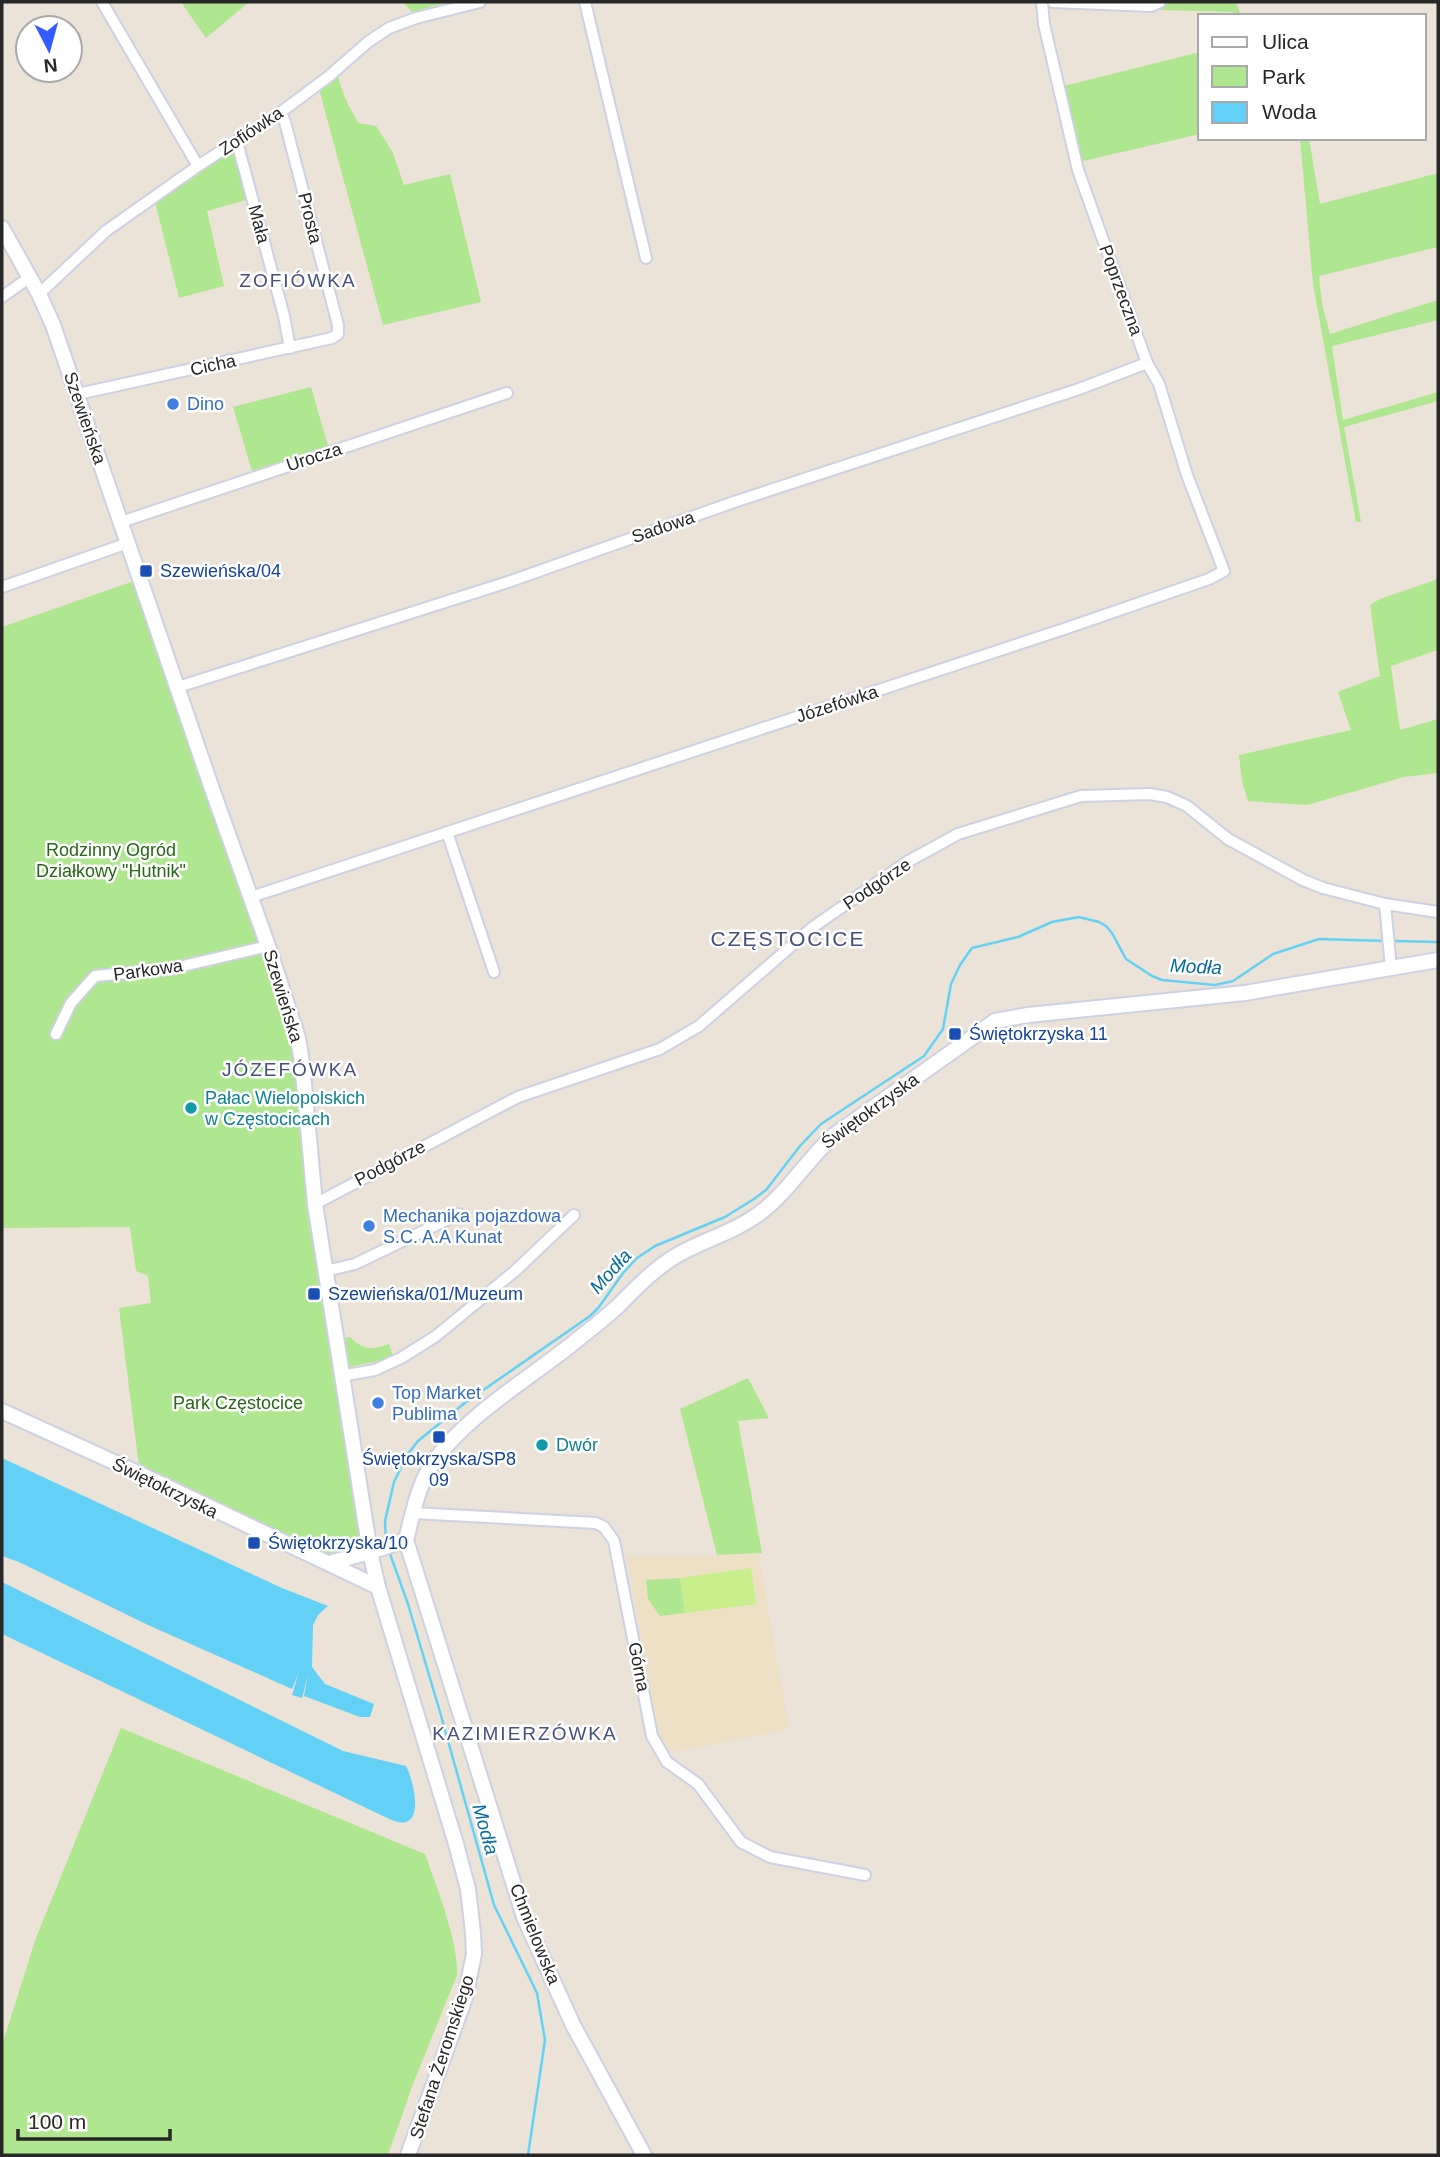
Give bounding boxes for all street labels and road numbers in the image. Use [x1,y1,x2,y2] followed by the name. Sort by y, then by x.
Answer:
[216,102,287,159] street label: Zofiówka
[294,190,326,247] street label: Prosta
[244,203,274,246] street label: Mała
[1095,242,1147,339] street label: Poprzeczna
[188,350,239,380] street label: Cicha
[60,369,110,468] street label: Szewieńska
[284,438,345,475] street label: Urocza
[629,507,698,547] street label: Sadowa
[793,681,881,727] street label: Józefówka
[839,854,915,914] street label: Podgórze
[259,947,307,1046] street label: Szewieńska
[112,955,185,985] street label: Parkowa
[817,1068,923,1153] street label: Świętokrzyska
[351,1136,429,1190] street label: Podgórze
[109,1453,222,1523] street label: Świętokrzyska
[624,1641,654,1694] street label: Górna
[506,1881,565,1988] street label: Chmielowska
[406,1973,478,2141] street label: Stefana Żeromskiego

